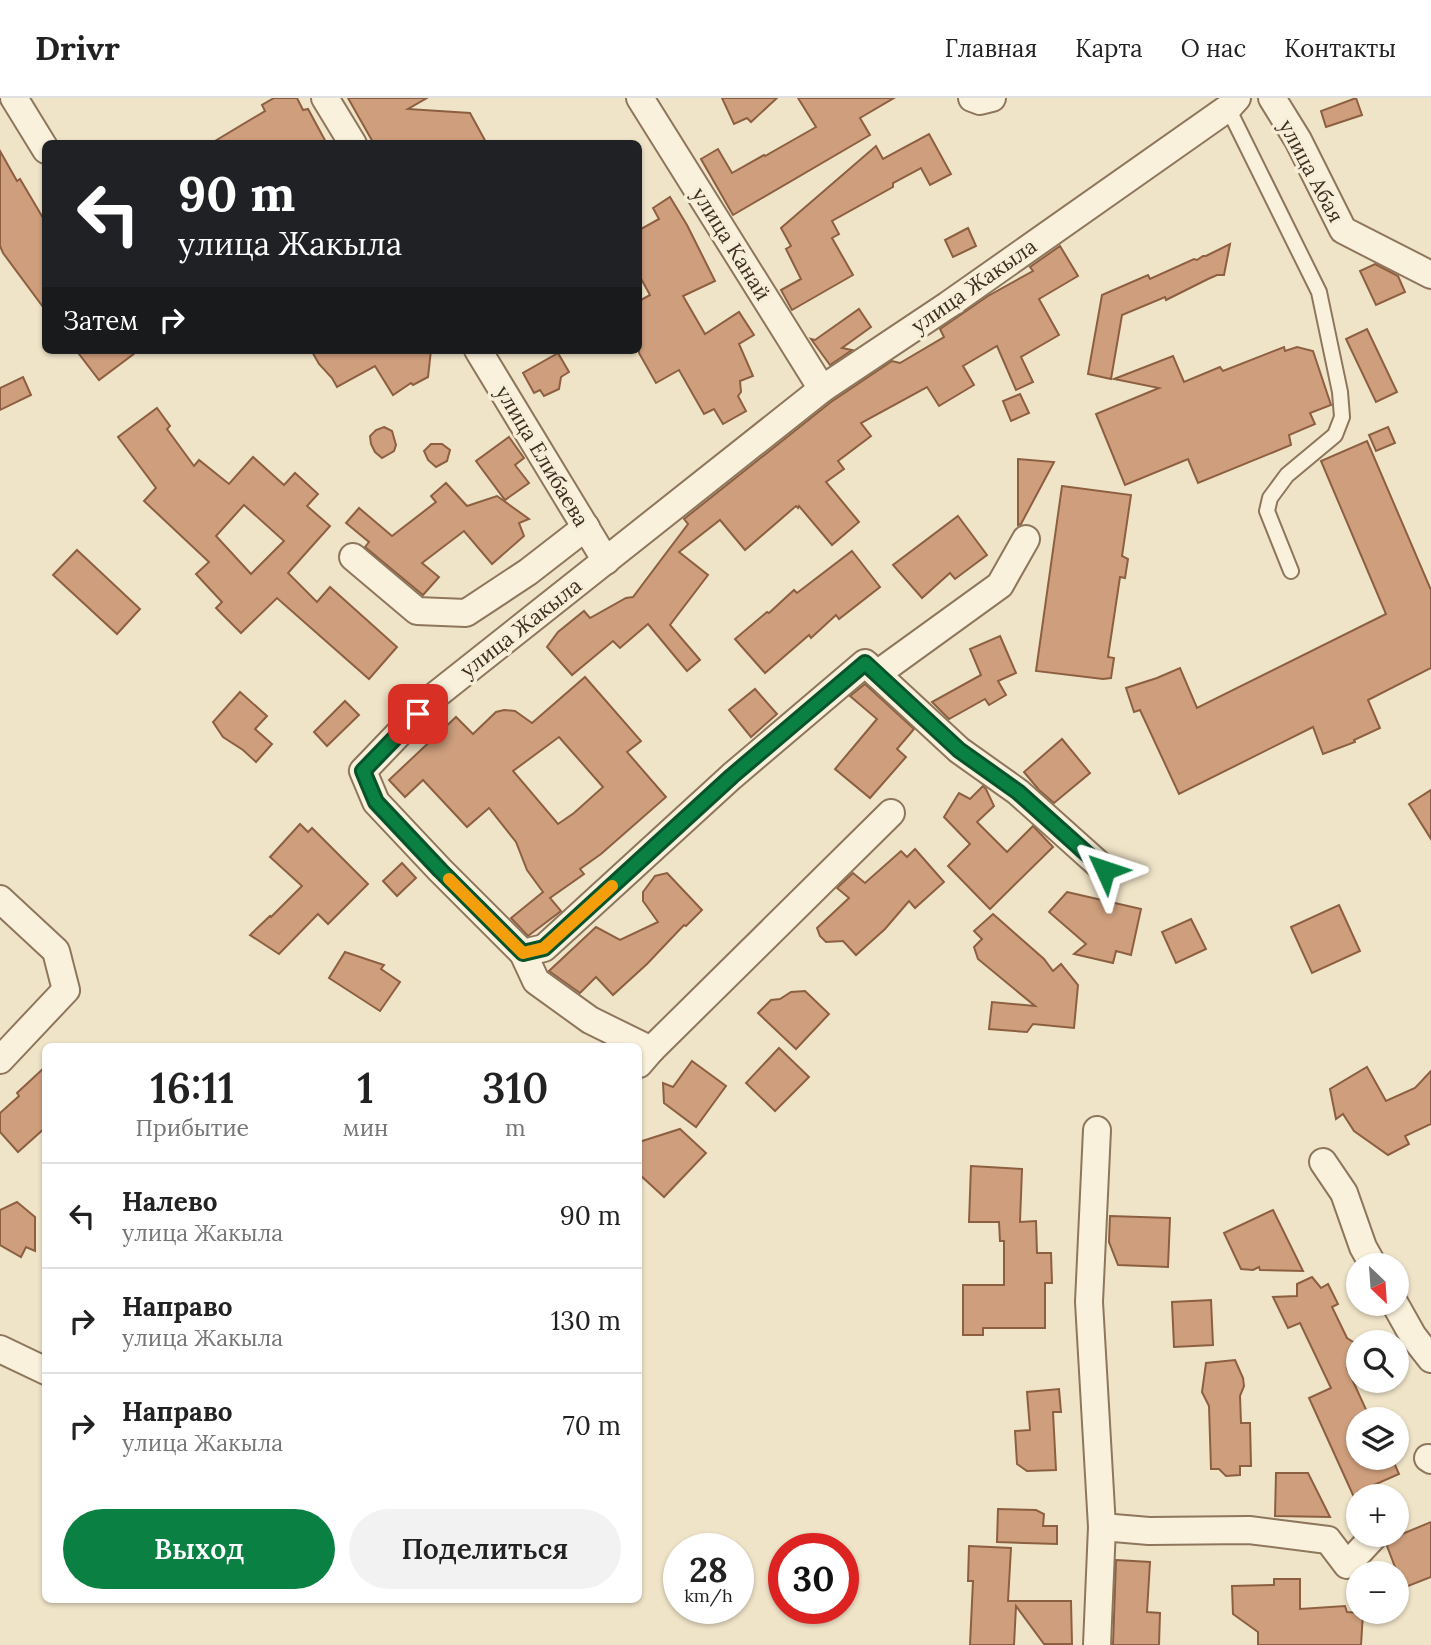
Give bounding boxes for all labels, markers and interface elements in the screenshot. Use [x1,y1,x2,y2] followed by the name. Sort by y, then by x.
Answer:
[35,27,120,69] text: Drivr
[945,33,1037,64] text: Главная
[1075,33,1143,64] text: Карта
[1181,33,1246,64] text: О нас
[1284,33,1396,64] text: Контакты
[1273,115,1350,227] street label: улица Абая
[178,162,295,224] text: 90 m
[63,168,154,259] icon: left
[686,182,777,305] street label: улица Канай
[178,223,402,264] text: улица Жакыла
[906,232,1042,339] street label: улица Жакыла
[153,301,191,339] icon: right
[63,304,139,337] text: Затем
[490,380,595,531] street label: улица Елибаева
[454,572,587,684] street label: улица Жакыла
[388,684,448,744] pin
[399,695,437,733] icon: arrive
[1068,833,1142,907] position arrow
[150,1061,234,1115] text: 16:11
[357,1061,374,1115] text: 1
[482,1061,548,1115] text: 310
[136,1113,249,1142] text: Прибытие
[343,1113,388,1142] text: мин
[505,1113,525,1142] text: m
[122,1185,218,1218] text: Налево
[63,1197,101,1235] icon: left
[560,1199,621,1232] text: 90 m
[122,1218,283,1247] text: улица Жакыла
[1346,1253,1409,1316] north arrow
[1346,1253,1409,1624] map controls
[122,1290,233,1323] text: Направо
[63,1302,101,1340] icon: right
[551,1304,621,1337] text: 130 m
[122,1323,283,1352] text: улица Жакыла
[1346,1330,1409,1393] button: search
[122,1395,233,1428] text: Направо
[63,1407,101,1445] icon: right
[1346,1407,1409,1470] button: layers
[563,1409,621,1442] text: 70 m
[122,1428,283,1457] text: улица Жакыла
[1346,1484,1409,1547] button: +
[63,1509,335,1589] button: Выход
[349,1509,621,1589] button: Поделиться
[768,1533,859,1624] speed limit sign: 30
[689,1547,728,1592] text: 28
[1346,1561,1409,1624] button: −
[684,1584,733,1607] text: km/h

